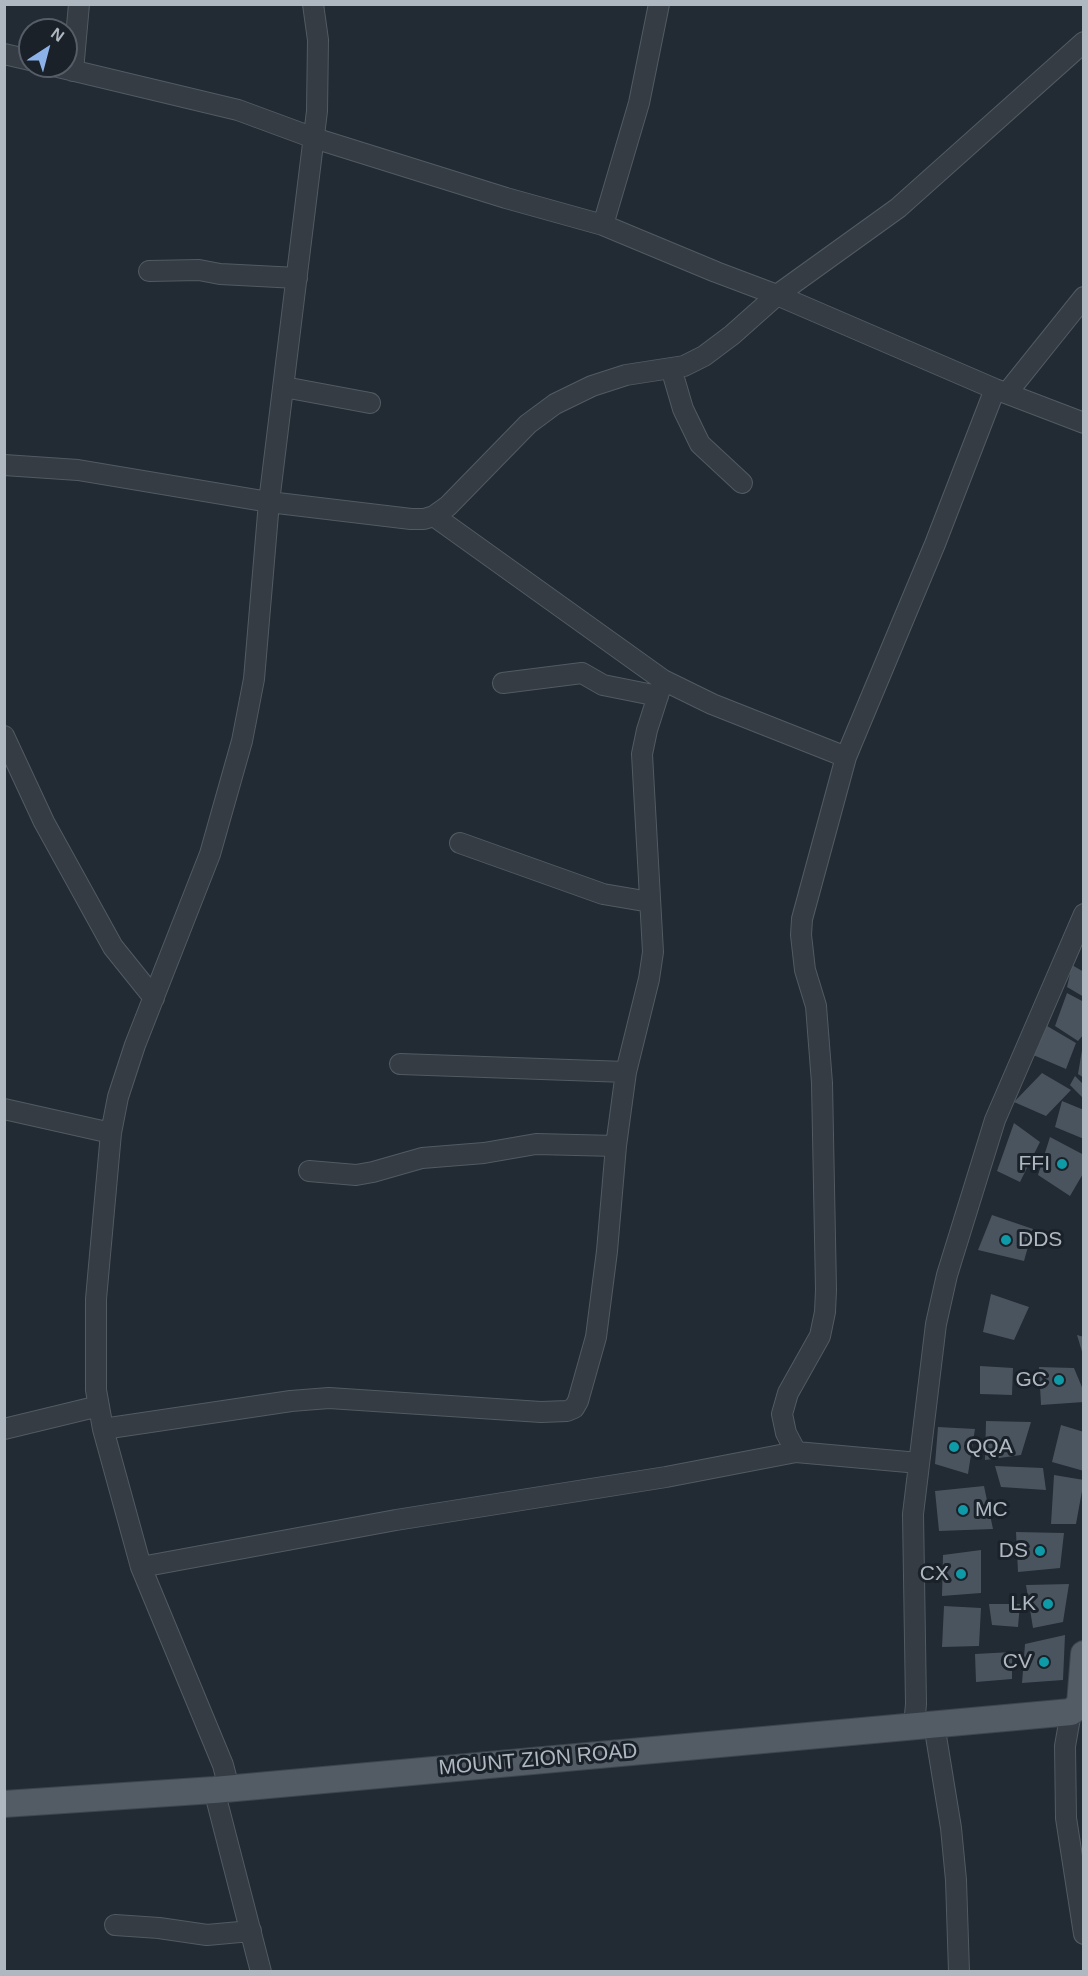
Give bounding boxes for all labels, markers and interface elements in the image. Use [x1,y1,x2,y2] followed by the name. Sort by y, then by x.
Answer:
[18,18,78,78] north arrow
[48,24,67,45] text: N
[1019,1151,1050,1177] place label: FFI
[1055,1157,1069,1171] marker: FFI
[1018,1227,1062,1253] place label: DDS
[999,1233,1013,1247] marker: DDS
[1016,1367,1047,1393] place label: GC
[1052,1373,1066,1387] marker: GC
[966,1434,1013,1460] place label: QQA
[947,1440,961,1454] marker: QQA
[975,1497,1008,1523] place label: MC
[956,1503,970,1517] marker: MC
[999,1538,1028,1564] place label: DS
[1033,1544,1047,1558] marker: DS
[920,1561,949,1587] place label: CX
[954,1567,968,1581] marker: CX
[1010,1591,1036,1617] place label: LK
[1041,1597,1055,1611] marker: LK
[1003,1649,1032,1675] place label: CV
[1037,1655,1051,1669] marker: CV
[438,1739,638,1781] street label: MOUNT ZION ROAD

